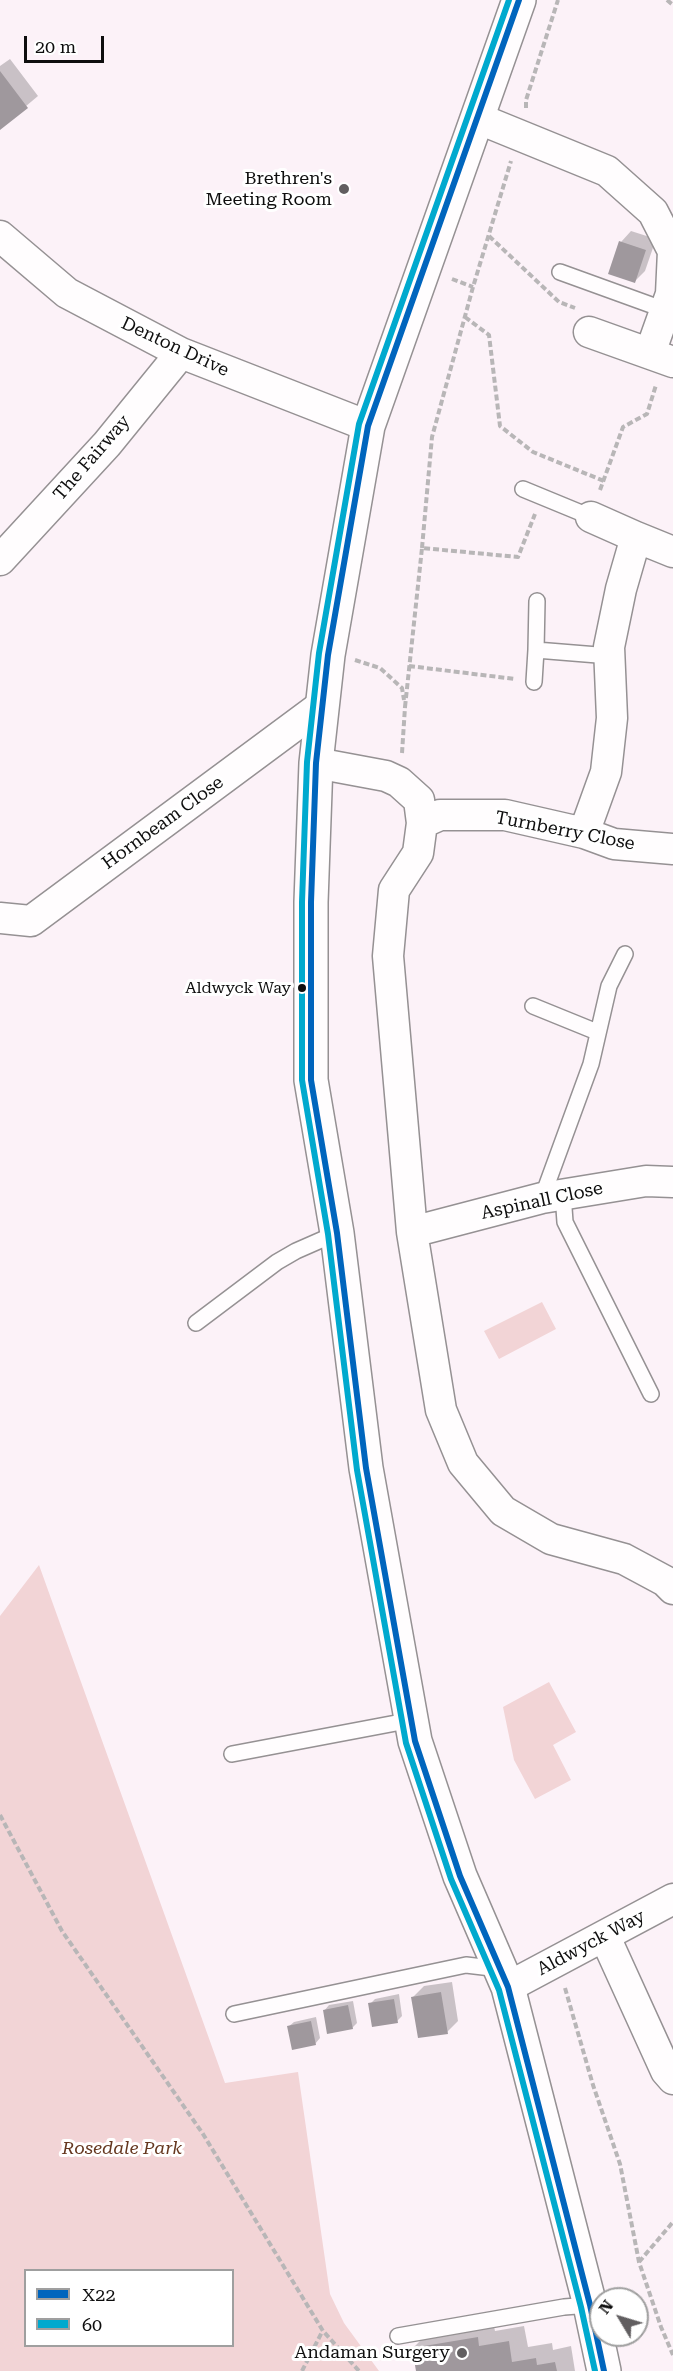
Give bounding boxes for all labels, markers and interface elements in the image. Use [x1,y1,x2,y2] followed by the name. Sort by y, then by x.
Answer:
[27,24,106,62] scale bar
[35,36,76,57] text: 20 m
[206,168,332,210] place label: Brethren's Meeting Room
[337,182,351,196] marker: Brethren's Meeting Room
[118,313,232,381] street label: Denton Drive
[49,411,135,505] street label: The Fairway
[98,772,228,874] street label: Hornbeam Close
[493,807,637,855] street label: Turnberry Close
[185,978,291,998] place label: Aldwyck Way
[296,982,308,994] marker: Aldwyck Way
[479,1178,605,1224] street label: Aspinall Close
[533,1906,649,1980] street label: Aldwyck Way
[62,2138,182,2160] park label: Rosedale Park
[24,2269,234,2347] legend
[82,2284,115,2305] text: X22
[589,2287,649,2347] north arrow
[595,2296,617,2318] text: N
[82,2314,102,2335] text: 60
[295,2342,450,2364] place label: Andaman Surgery
[455,2346,469,2360] marker: Andaman Surgery

